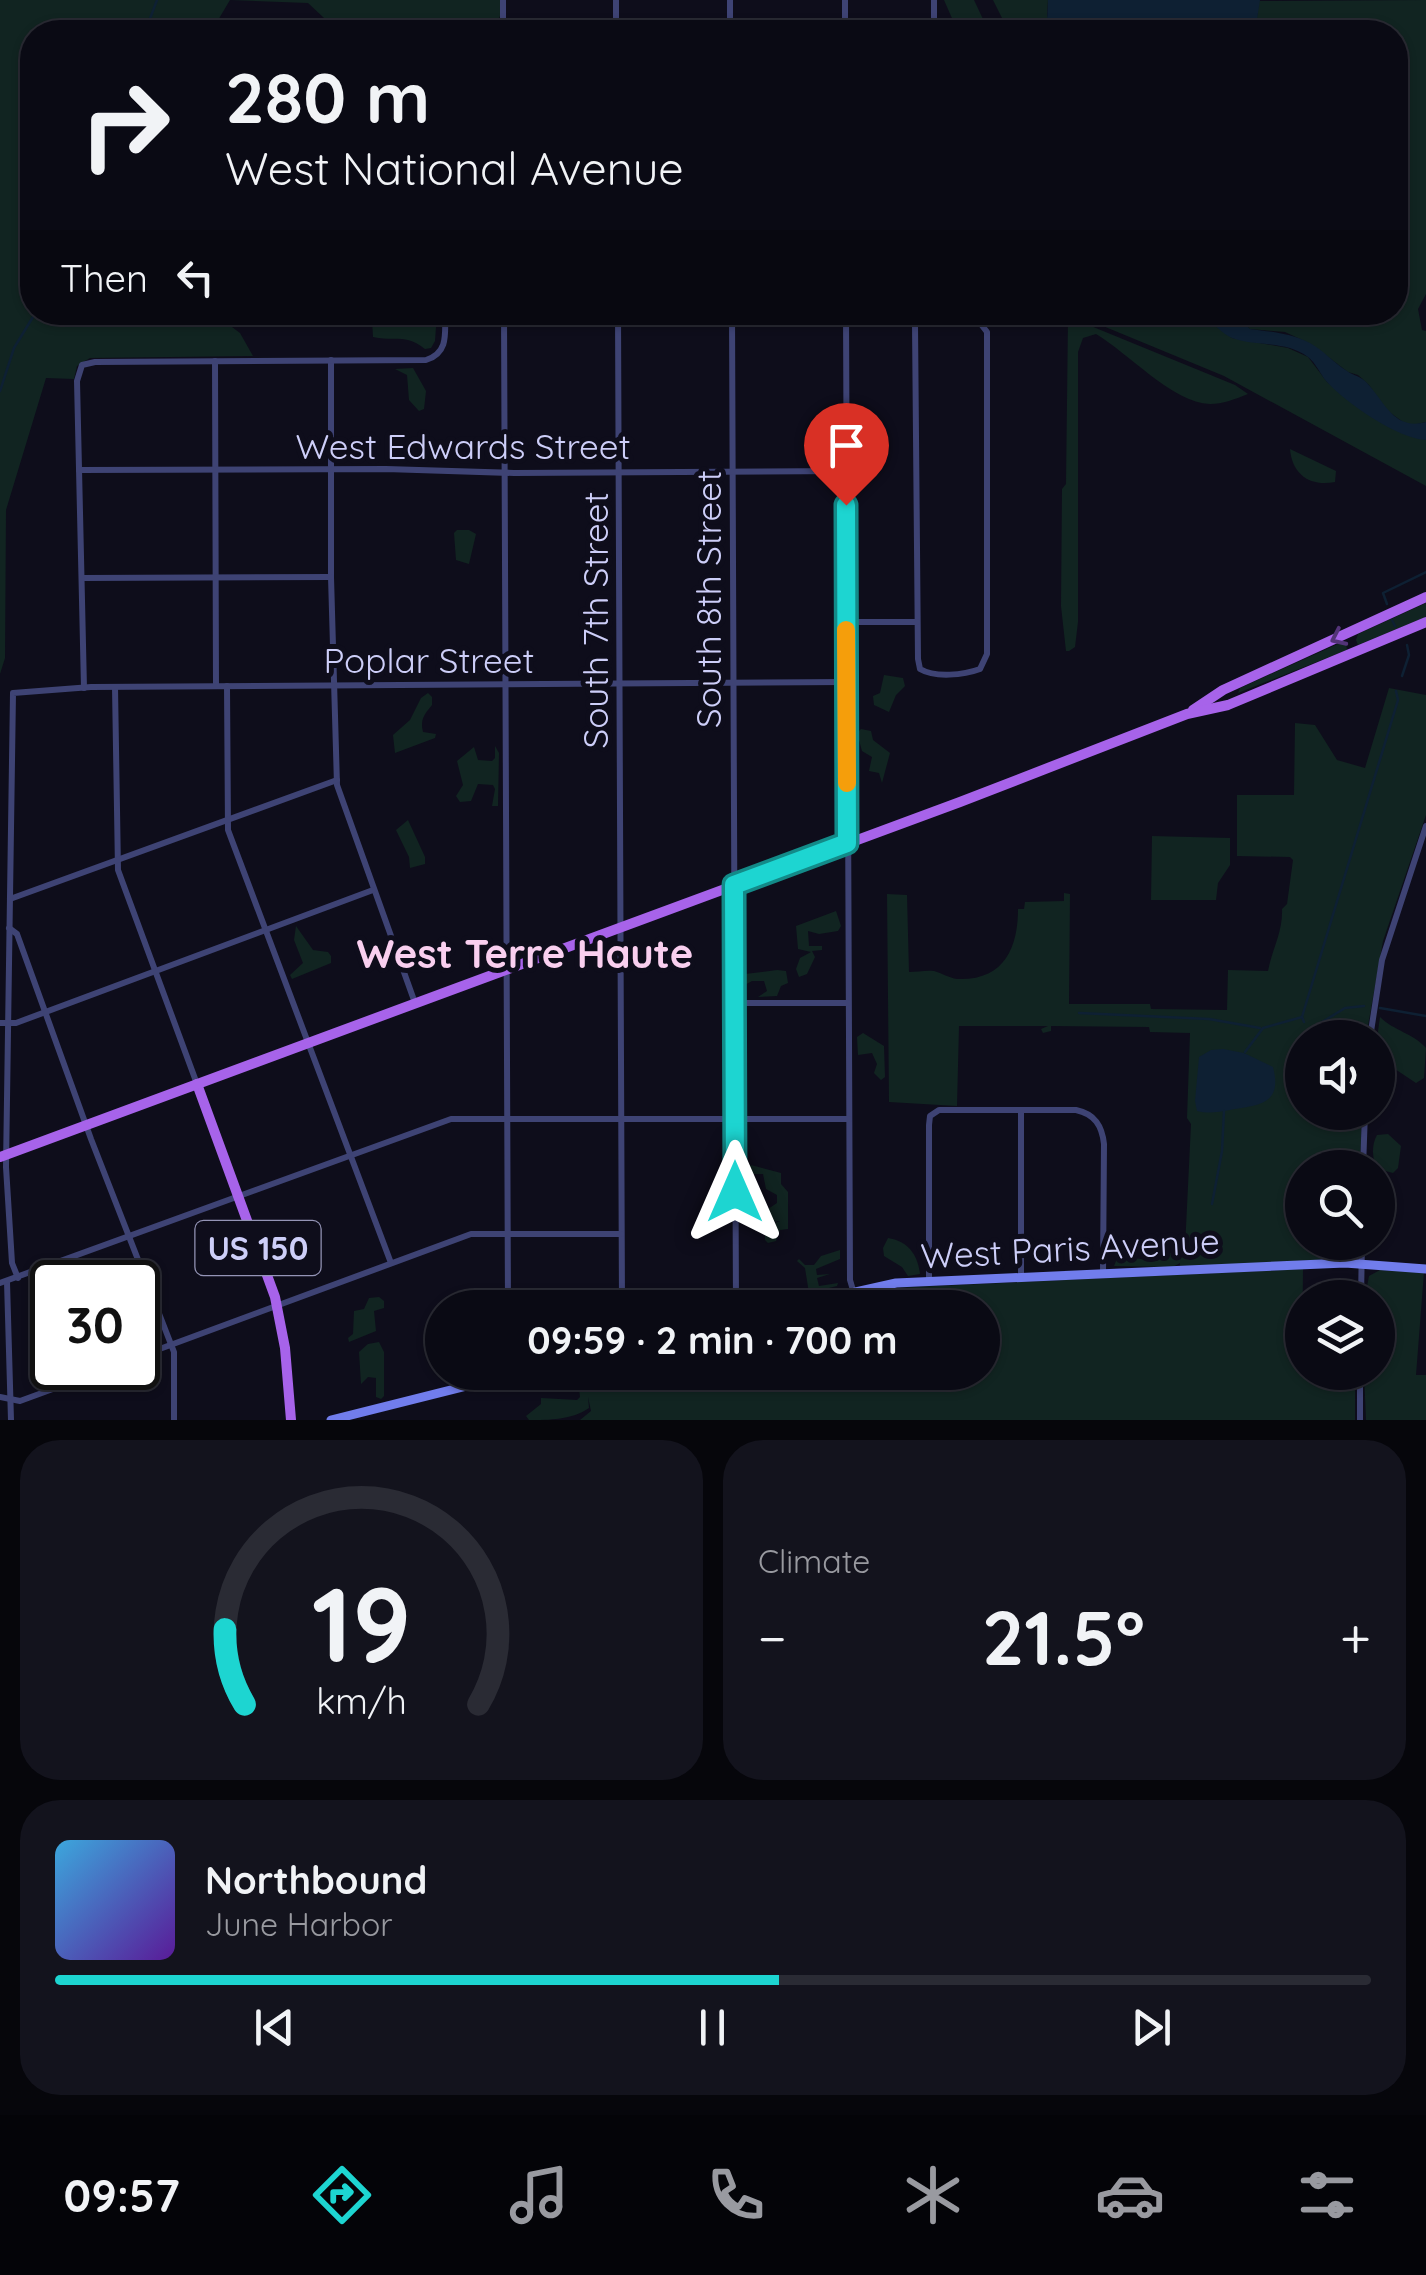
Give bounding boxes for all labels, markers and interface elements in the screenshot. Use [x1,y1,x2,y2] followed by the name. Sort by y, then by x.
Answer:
[225,53,430,141] text: 280 m
[60,60,190,190] icon: right
[225,140,684,196] text: West National Avenue
[168,250,223,305] icon: left
[60,254,148,302] text: Then
[804,403,889,506] pin
[819,418,874,473] icon: arrive
[295,424,631,468] street label: West Edwards Street
[686,470,730,728] street label: South 8th Street
[573,492,617,748] street label: South 7th Street
[1330,626,1348,646] one-way arrow
[324,638,534,682] street label: Poplar Street
[357,928,693,978] district label: West Terre Haute
[1285,1020,1395,1390] map controls
[1285,1020,1395,1130] button: sound
[683,1140,787,1244] position arrow
[1285,1150,1395,1260] button: search
[919,1218,1221,1278] street label: West Paris Avenue
[196,1221,320,1275] road number: US 150
[30,1260,160,1390] speed limit sign: 30
[1285,1280,1395,1390] button: layers
[527,1316,898,1364] text: 09:59 · 2 min · 700 m
[758,1541,870,1581] text: Climate
[312,1558,411,1688] text: 19
[982,1590,1145,1684] text: 21.5°
[758,1603,787,1672] text: −
[1340,1603,1371,1672] text: +
[316,1678,407,1723] text: km/h
[205,1856,427,1904] text: Northbound
[205,1904,393,1944] text: June Harbor
[247,2000,302,2055] icon: previous
[685,2000,740,2055] icon: pause
[1124,2000,1179,2055] icon: next
[307,2160,377,2230] icon: directions
[504,2160,574,2230] icon: music
[701,2160,771,2230] icon: phone
[898,2160,968,2230] icon: climate
[1095,2160,1165,2230] icon: car
[1292,2160,1362,2230] icon: filters
[64,2167,180,2223] text: 09:57

